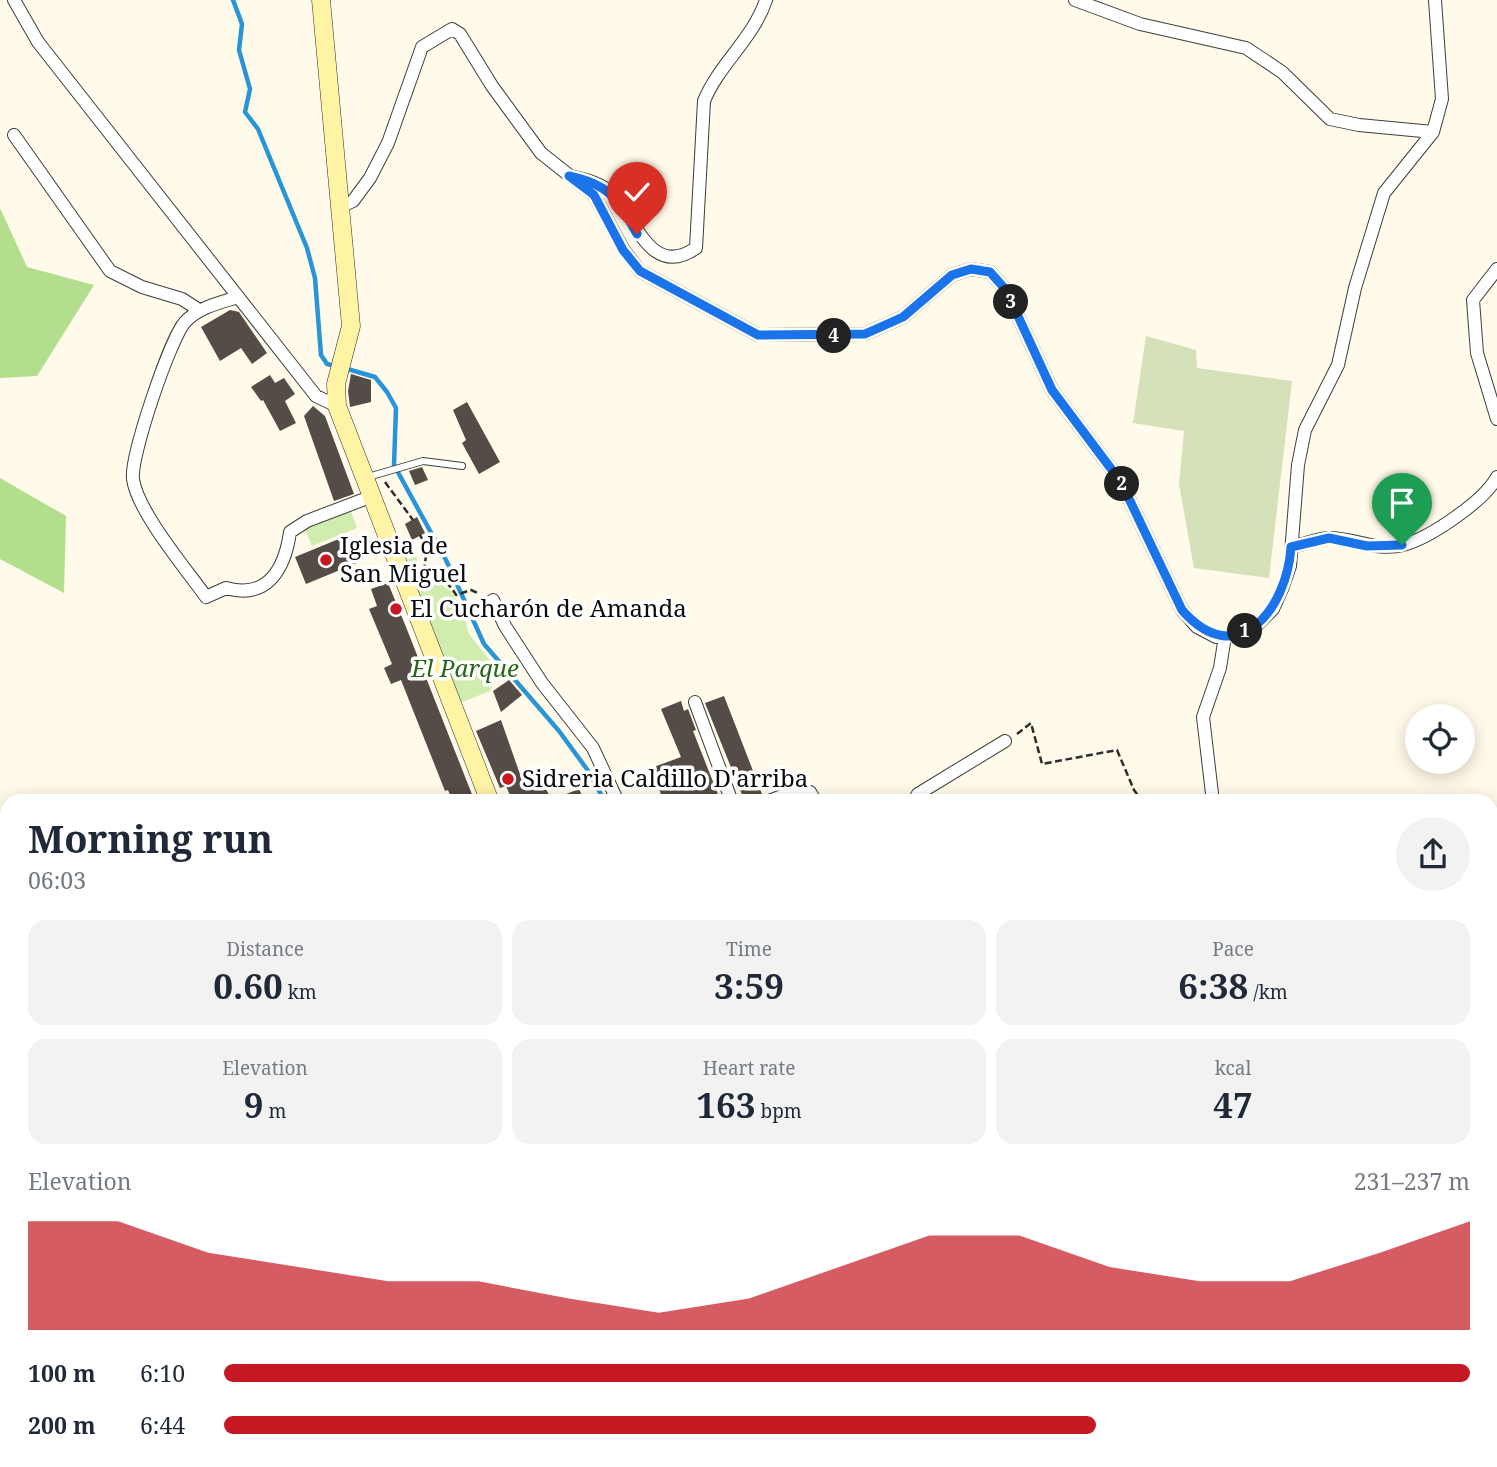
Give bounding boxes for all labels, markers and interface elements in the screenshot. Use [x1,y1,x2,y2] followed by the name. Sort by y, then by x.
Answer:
[607,162,667,234] pin
[618,173,656,211] icon: check
[993,284,1028,320] pin: 3
[1005,288,1016,314] text: 3
[816,318,852,354] pin: 4
[828,322,839,348] text: 4
[1104,466,1140,502] pin: 2
[1116,470,1127,496] text: 2
[1372,473,1432,545] pin
[1383,484,1421,522] icon: arrive
[340,528,467,589] place label: Iglesia de San Miguel
[318,552,334,568] marker: Iglesia de San Miguel
[410,591,687,624] place label: El Cucharón de Amanda
[388,601,404,617] marker: El Cucharón de Amanda
[1228,614,1262,648] pin: 1
[1239,617,1250,643] text: 1
[410,651,519,684] park label: El Parque
[1405,704,1475,774] map controls
[1405,704,1475,774] button: locate
[522,761,808,794] place label: Sidreria Caldillo D'arriba
[500,771,516,787] marker: Sidreria Caldillo D'arriba
[28,812,273,864] text: Morning run
[1396,817,1470,891] button: share
[28,864,86,896] text: 06:03
[226,936,304,962] text: Distance
[726,936,772,962] text: Time
[1212,936,1254,962] text: Pace
[213,962,283,1009] text: 0.60
[714,962,784,1009] text: 3:59
[1178,962,1248,1009] text: 6:38
[283,979,317,1005] text: km
[1248,979,1288,1005] text: /km
[222,1055,308,1081] text: Elevation
[703,1055,795,1081] text: Heart rate
[1215,1055,1251,1081] text: kcal
[244,1081,263,1128] text: 9
[696,1081,756,1128] text: 163
[1213,1081,1253,1128] text: 47
[263,1098,286,1124] text: m
[756,1098,802,1124] text: bpm
[28,1165,132,1197] text: Elevation
[1354,1165,1470,1197] text: 231–237 m
[28,1357,96,1389] text: 100 m
[140,1357,185,1389] text: 6:10
[28,1409,96,1441] text: 200 m
[140,1409,185,1441] text: 6:44

